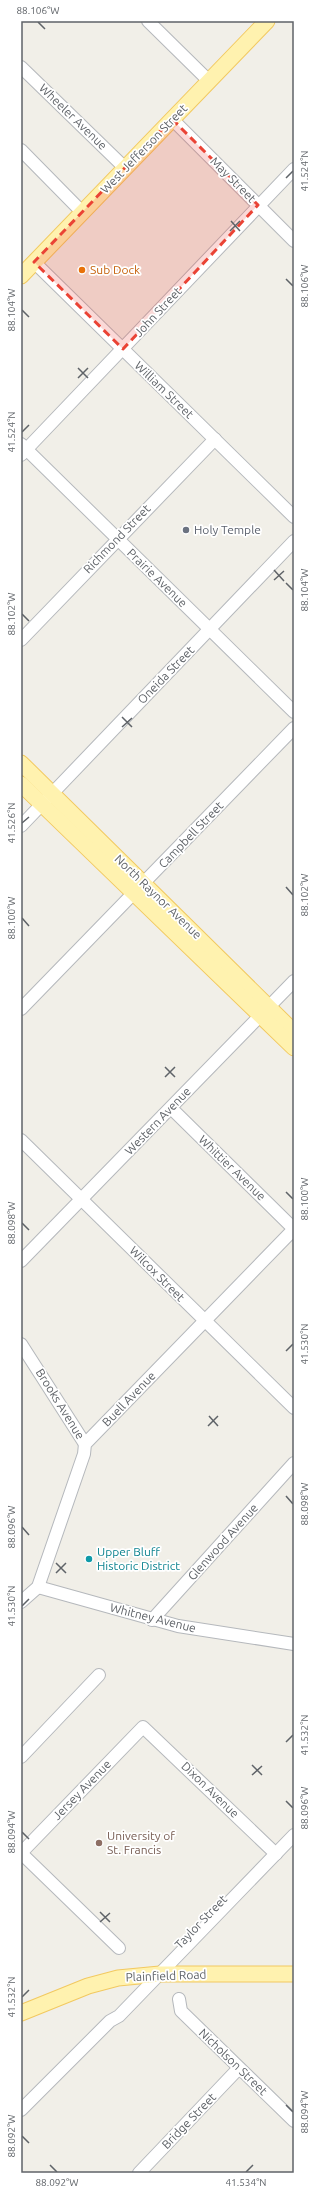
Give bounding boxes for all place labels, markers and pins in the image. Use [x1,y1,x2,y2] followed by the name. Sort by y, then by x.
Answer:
[90,263,140,276] place label: Sub Dock
[77,265,87,275] marker: Sub Dock
[194,523,261,536] place label: Holy Temple
[181,525,191,535] marker: Holy Temple
[97,1545,180,1572] place label: Upper Bluff Historic District
[84,1554,94,1564] marker: Upper Bluff Historic District
[107,1829,175,1856] place label: University of St. Francis
[94,1838,104,1848] marker: University of St. Francis

